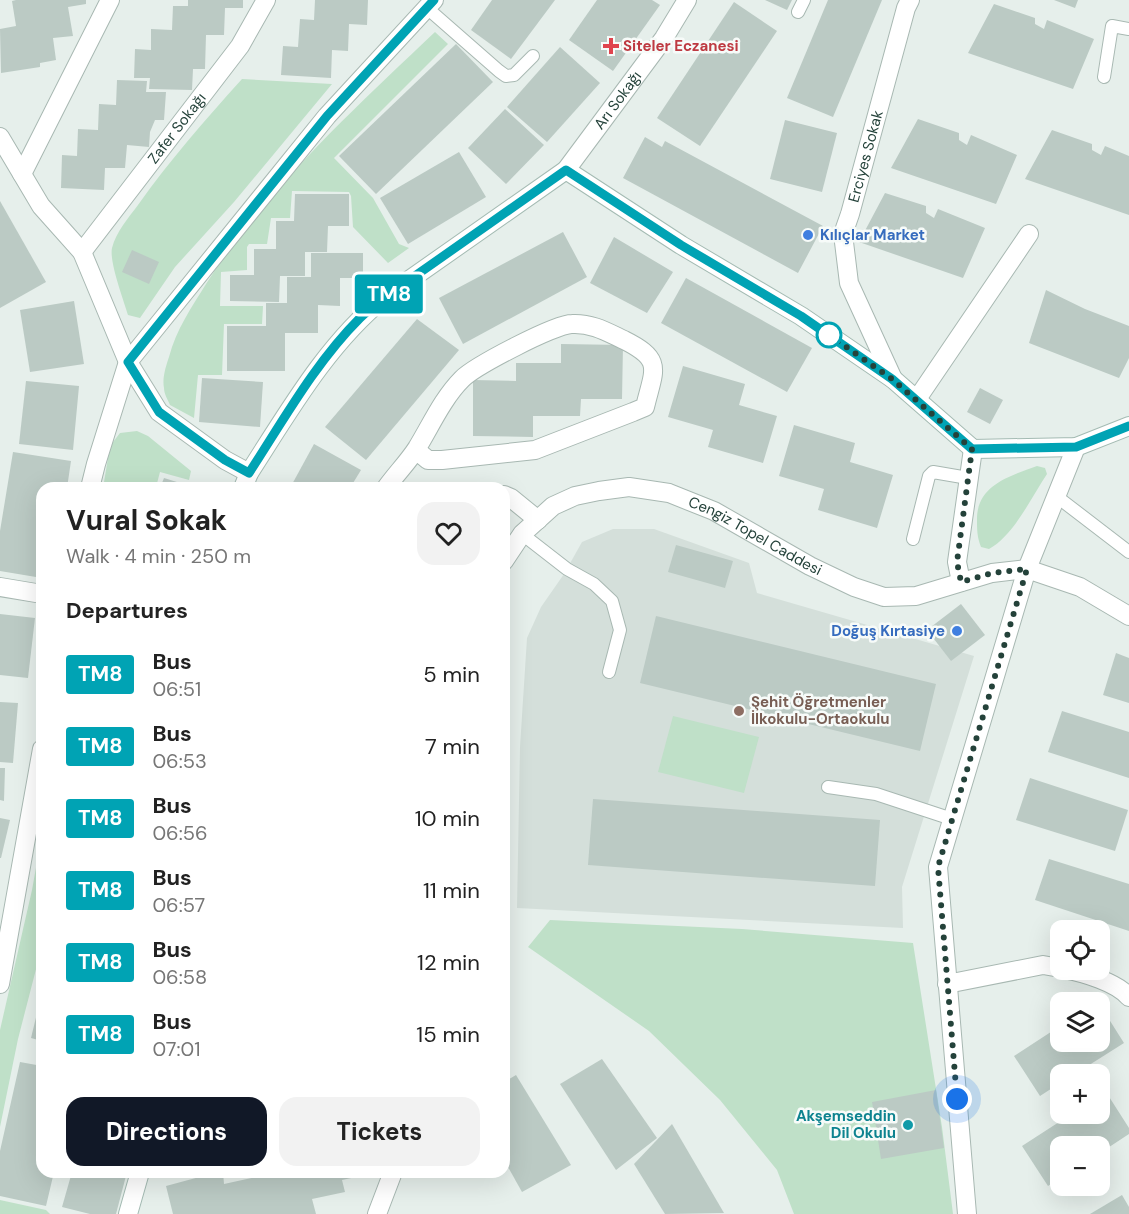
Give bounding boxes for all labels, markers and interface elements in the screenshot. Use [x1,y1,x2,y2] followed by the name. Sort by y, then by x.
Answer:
[623,36,739,56] place label: Siteler Eczanesi
[604,39,618,53] marker: Siteler Eczanesi
[590,67,646,133] street label: Arı Sokağı
[143,89,211,168] street label: Zafer Sokağı
[844,108,888,204] street label: Erciyes Sokak
[820,225,925,245] place label: Kılıçlar Market
[801,228,815,242] marker: Kılıçlar Market
[354,274,424,314] line badge: TM8
[367,280,411,308] text: TM8
[816,322,842,348] unlabelled marker
[685,492,825,580] street label: Cengiz Topel Caddesi
[66,502,227,539] text: Vural Sokak
[417,502,480,565] button: heart
[66,543,251,569] text: Walk · 4 min · 250 m
[66,596,188,625] text: Departures
[831,621,945,641] place label: Doğuş Kırtasiye
[950,624,964,638] marker: Doğuş Kırtasiye
[152,647,192,676] text: Bus
[78,660,122,688] text: TM8
[423,660,480,689] text: 5 min
[152,676,201,702] text: 06:51
[751,692,890,729] place label: Şehit Öğretmenler İlkokulu-Ortaokulu
[732,704,746,718] marker: Şehit Öğretmenler İlkokulu-Ortaokulu
[152,719,192,748] text: Bus
[78,732,122,760] text: TM8
[425,732,480,761] text: 7 min
[152,748,207,774] text: 06:53
[152,791,192,820] text: Bus
[78,804,122,832] text: TM8
[415,804,480,833] text: 10 min
[152,820,207,846] text: 06:56
[152,863,192,892] text: Bus
[78,876,122,904] text: TM8
[423,876,480,905] text: 11 min
[152,892,205,918] text: 06:57
[1050,920,1110,1196] map controls
[1050,920,1110,980] button: locate
[152,935,192,964] text: Bus
[78,948,122,976] text: TM8
[417,948,480,977] text: 12 min
[152,964,207,990] text: 06:58
[1050,992,1110,1052] button: layers
[152,1007,192,1036] text: Bus
[78,1020,122,1048] text: TM8
[416,1020,480,1049] text: 15 min
[152,1036,200,1062] text: 07:01
[1050,1064,1110,1124] button: +
[942,1084,972,1114] your location
[66,1097,267,1166] button: Directions
[279,1097,480,1166] button: Tickets
[796,1106,896,1143] place label: Akşemseddin Dil Okulu
[901,1118,915,1132] marker: Akşemseddin Dil Okulu
[1050,1136,1110,1196] button: −

